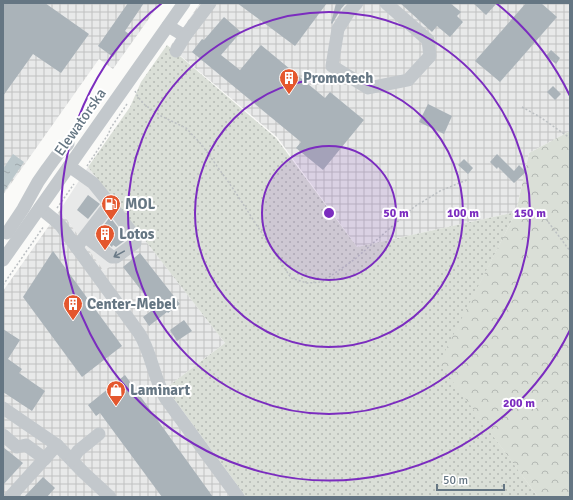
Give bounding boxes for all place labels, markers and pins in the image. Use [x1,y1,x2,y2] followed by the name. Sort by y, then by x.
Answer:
[278,67,300,95] building icon: Promotech
[303,69,373,87] place label: Promotech
[100,193,122,221] fuel station icon: MOL
[125,195,155,213] place label: MOL
[322,206,336,220] centre of rings
[94,223,116,251] building icon: Lotos
[119,225,155,243] place label: Lotos
[62,293,84,321] building icon: Center-Mebel
[87,295,177,313] place label: Center-Mebel
[105,379,127,407] shop icon: Laminart
[130,381,191,399] place label: Laminart

